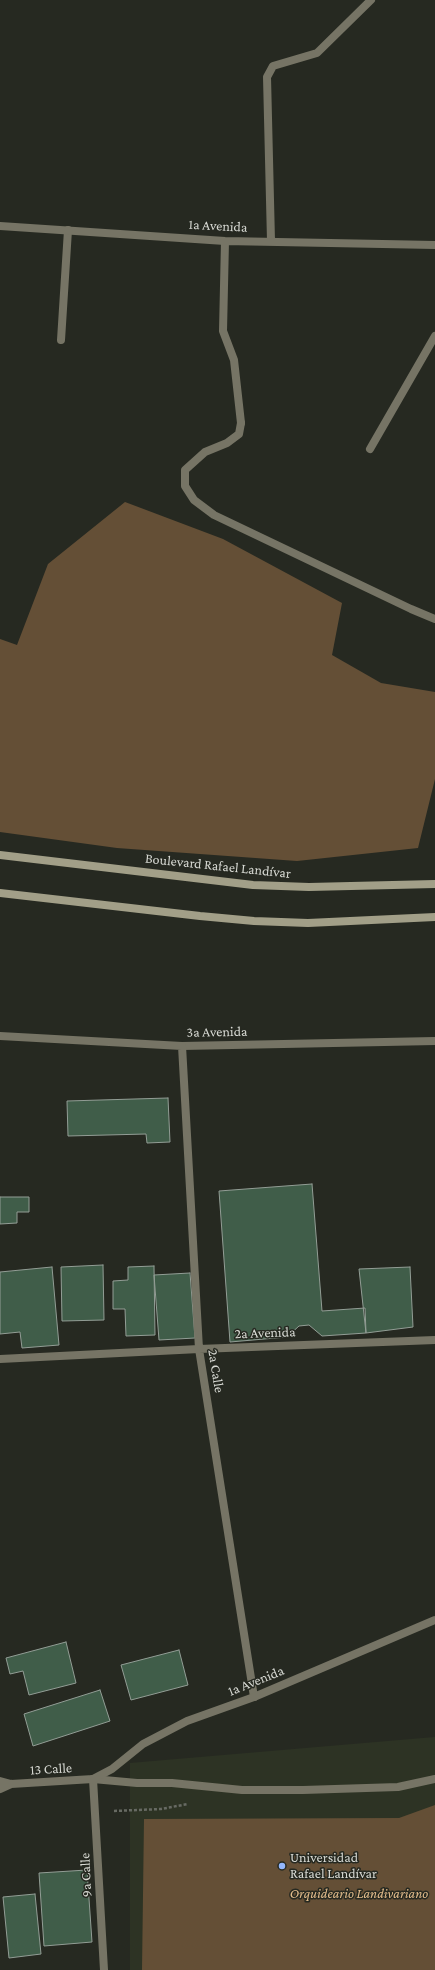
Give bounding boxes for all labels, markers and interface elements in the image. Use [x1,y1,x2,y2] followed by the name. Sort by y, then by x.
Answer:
[188,216,248,236] street label: 1a Avenida
[144,850,292,882] street label: Boulevard Rafael Landívar
[186,1023,248,1041] street label: 3a Avenida
[234,1324,296,1342] street label: 2a Avenida
[204,1348,228,1394] street label: 2a Calle
[226,1662,286,1700] street label: 1a Avenida
[30,1760,72,1778] street label: 13 Calle
[290,1850,377,1882] place label: Universidad Rafael Landívar
[76,1852,96,1898] street label: 9a Calle
[277,1861,287,1871] marker: Universidad Rafael Landívar
[290,1886,428,1902] park label: Orquideario Landivariano

